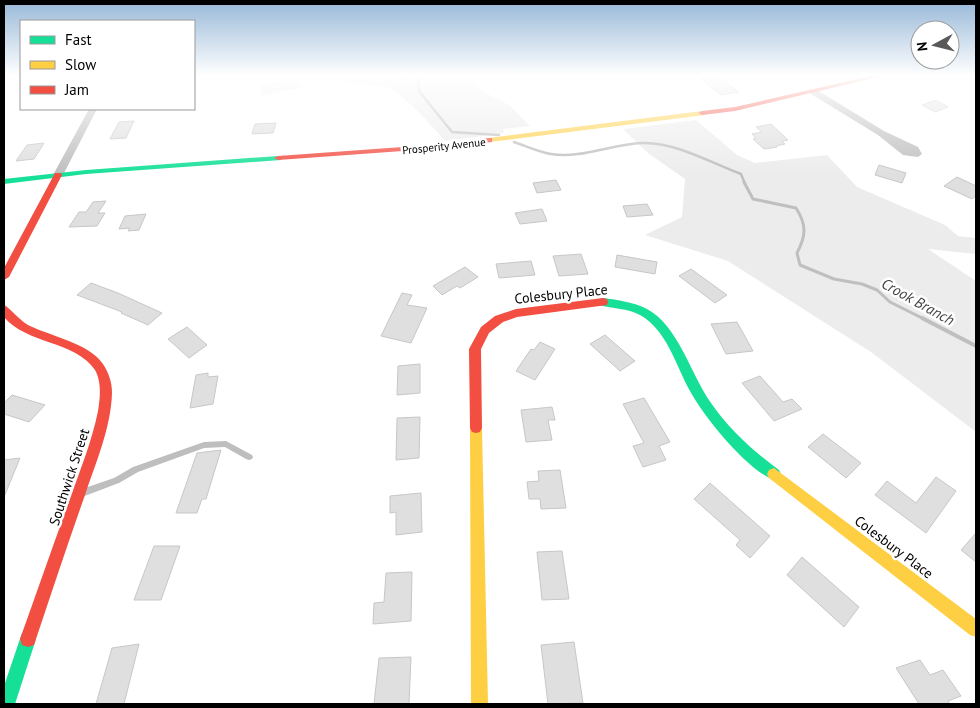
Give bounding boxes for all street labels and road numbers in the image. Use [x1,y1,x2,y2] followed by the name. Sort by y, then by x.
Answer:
[402,135,487,157] street label: Prosperity Avenue
[513,280,609,308] street label: Colesbury Place
[45,426,93,528] street label: Southwick Street
[851,512,937,582] street label: Colesbury Place

